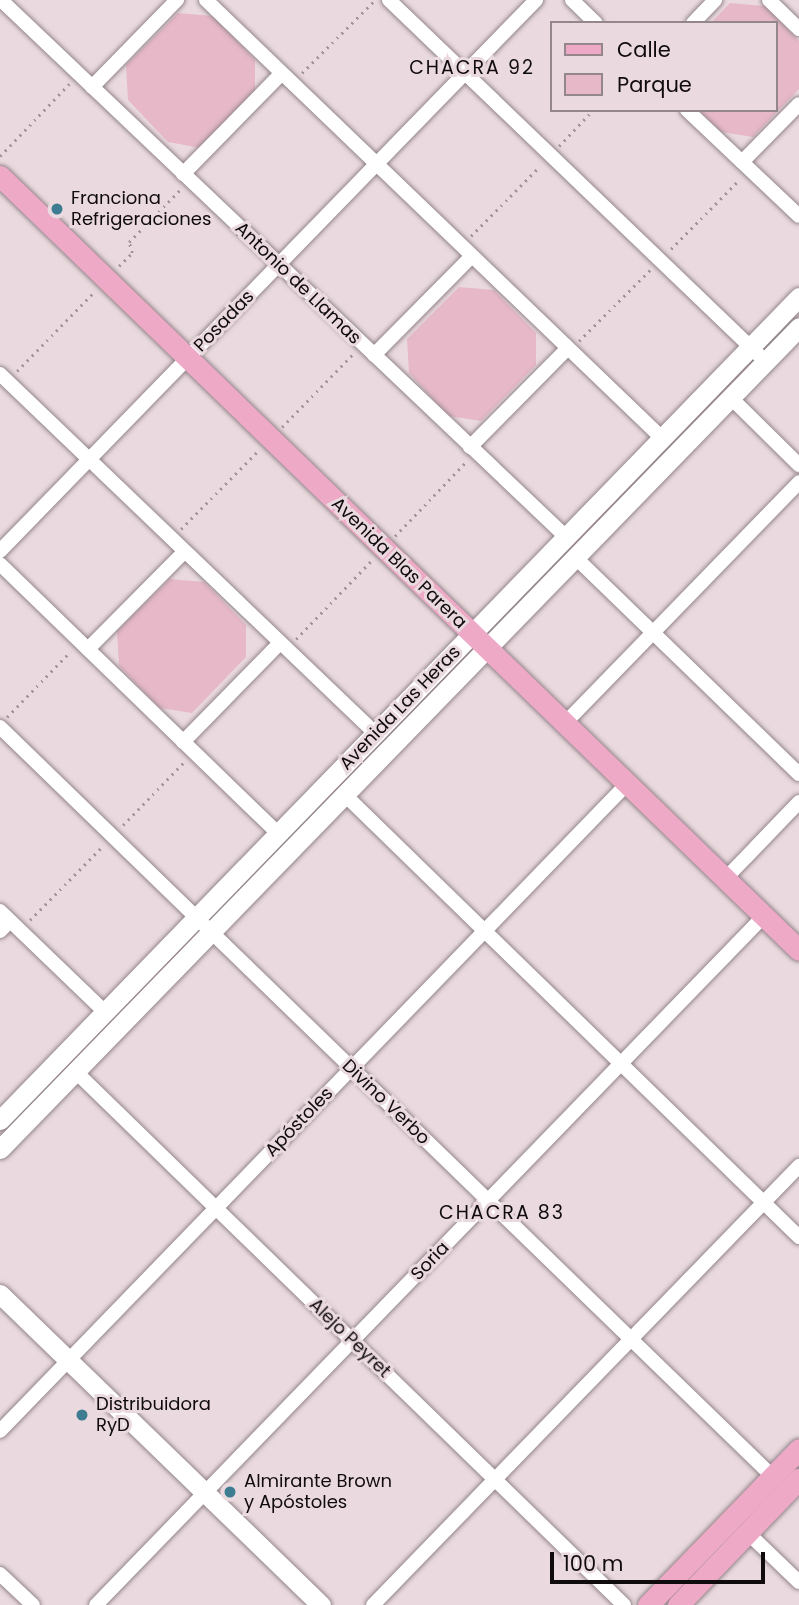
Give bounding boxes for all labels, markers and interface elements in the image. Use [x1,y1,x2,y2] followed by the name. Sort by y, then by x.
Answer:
[550,21,778,112] legend
[617,35,671,64] text: Calle
[410,57,534,79] district label: CHACRA 92
[617,70,692,99] text: Parque
[71,188,211,230] place label: Franciona Refrigeraciones
[49,201,65,217] marker: Franciona Refrigeraciones
[231,217,365,349] street label: Antonio de Llamas
[189,286,259,356] street label: Posadas
[327,493,471,633] street label: Avenida Blas Parera
[335,641,465,775] street label: Avenida Las Heras
[338,1055,434,1149] street label: Divino Verbo
[261,1083,337,1161] street label: Apóstoles
[440,1202,564,1224] district label: CHACRA 83
[406,1237,454,1285] street label: Soria
[305,1294,395,1382] street label: Alejo Peyret
[96,1394,211,1436] place label: Distribuidora RyD
[74,1407,90,1423] marker: Distribuidora RyD
[244,1471,392,1514] place label: Almirante Brown y Apóstoles
[222,1484,238,1500] marker: Almirante Brown y Apóstoles
[554,1538,769,1582] scale bar
[563,1549,623,1578] text: 100 m

